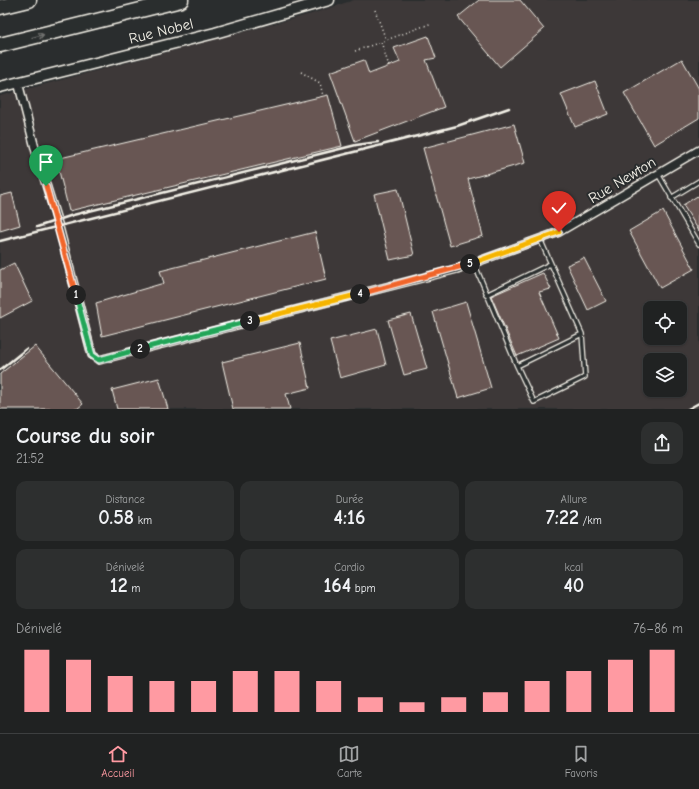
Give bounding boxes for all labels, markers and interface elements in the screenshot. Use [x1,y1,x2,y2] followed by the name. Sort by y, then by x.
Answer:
[127,14,195,48] street label: Rue Nobel
[31,32,44,39] one-way arrow
[29,145,63,186] pin
[35,151,57,173] icon: arrive
[585,153,659,207] street label: Rue Newton
[542,191,576,232] pin
[548,197,570,219] icon: check
[460,254,480,274] pin: 5
[467,257,473,270] text: 5
[350,284,370,304] pin: 4
[66,285,86,305] pin: 1
[357,287,363,300] text: 4
[74,288,78,301] text: 1
[643,301,687,397] map controls
[643,301,687,345] button: locate
[240,311,260,331] pin: 3
[247,314,253,327] text: 3
[130,339,150,359] pin: 2
[137,342,143,355] text: 2
[643,353,687,397] button: layers
[641,422,683,464] button: share
[16,423,155,449] text: Course du soir
[16,451,44,466] text: 21:52
[105,493,145,506] text: Distance
[336,493,363,506] text: Durée
[561,493,587,506] text: Allure
[98,506,134,529] text: 0.58
[334,506,365,529] text: 4:16
[546,506,579,529] text: 7:22
[134,514,152,527] text: km
[579,514,602,527] text: /km
[106,561,145,574] text: Dénivelé
[334,561,365,574] text: Cardio
[565,561,583,574] text: kcal
[110,574,128,597] text: 12
[323,574,351,597] text: 164
[563,574,584,597] text: 40
[128,582,140,595] text: m
[351,582,376,595] text: bpm
[16,621,62,636] text: Dénivelé
[633,621,683,636] text: 76–86 m
[101,743,134,780] tab: Accueil
[337,743,362,780] tab: Carte
[565,743,598,780] tab: Favoris

